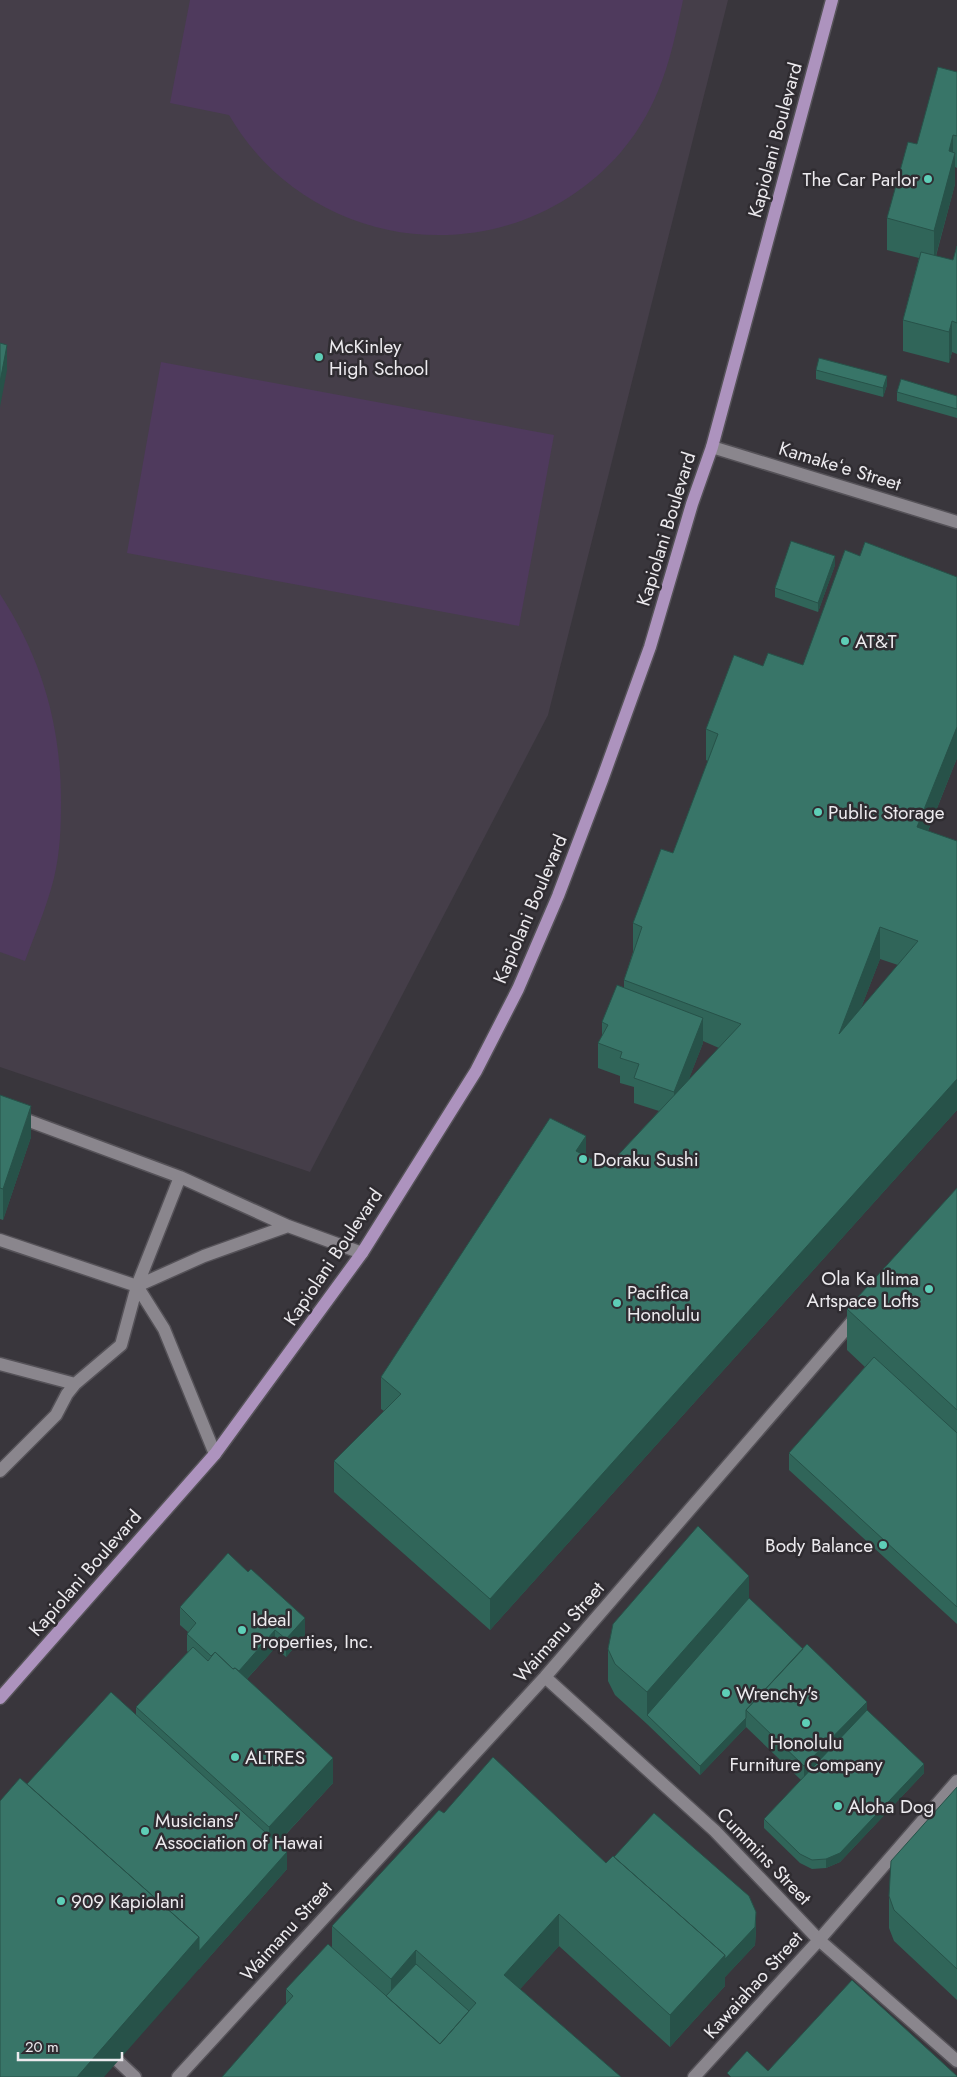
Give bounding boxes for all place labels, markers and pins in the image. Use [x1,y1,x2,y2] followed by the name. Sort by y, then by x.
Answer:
[803,166,918,193] place label: The Car Parlor
[922,173,934,185] marker: The Car Parlor
[329,333,429,382] place label: McKinley High School
[313,351,325,363] marker: McKinley High School
[855,628,897,655] place label: AT&T
[839,635,851,647] marker: AT&T
[828,799,945,826] place label: Public Storage
[812,806,824,818] marker: Public Storage
[593,1146,699,1173] place label: Doraku Sushi
[577,1153,589,1165] marker: Doraku Sushi
[807,1265,919,1314] place label: Ola Ka Ilima Artspace Lofts
[627,1279,700,1328] place label: Pacifica Honolulu
[923,1283,935,1295] marker: Ola Ka Ilima Artspace Lofts
[611,1297,623,1309] marker: Pacifica Honolulu
[765,1532,873,1559] place label: Body Balance
[877,1539,889,1551] marker: Body Balance
[252,1606,374,1655] place label: Ideal Properties, Inc.
[236,1624,248,1636] marker: Ideal Properties, Inc.
[736,1680,818,1707] place label: Wrenchy's
[720,1687,732,1699] marker: Wrenchy's
[800,1717,812,1729] marker: Honolulu Furniture Company
[729,1729,883,1778] place label: Honolulu Furniture Company
[245,1744,305,1771] place label: ALTRES
[229,1751,241,1763] marker: ALTRES
[848,1793,934,1820] place label: Aloha Dog
[832,1800,844,1812] marker: Aloha Dog
[155,1807,323,1856] place label: Musicians' Association of Hawai
[139,1825,151,1837] marker: Musicians' Association of Hawai
[71,1888,184,1915] place label: 909 Kapiolani
[55,1895,67,1907] marker: 909 Kapiolani

